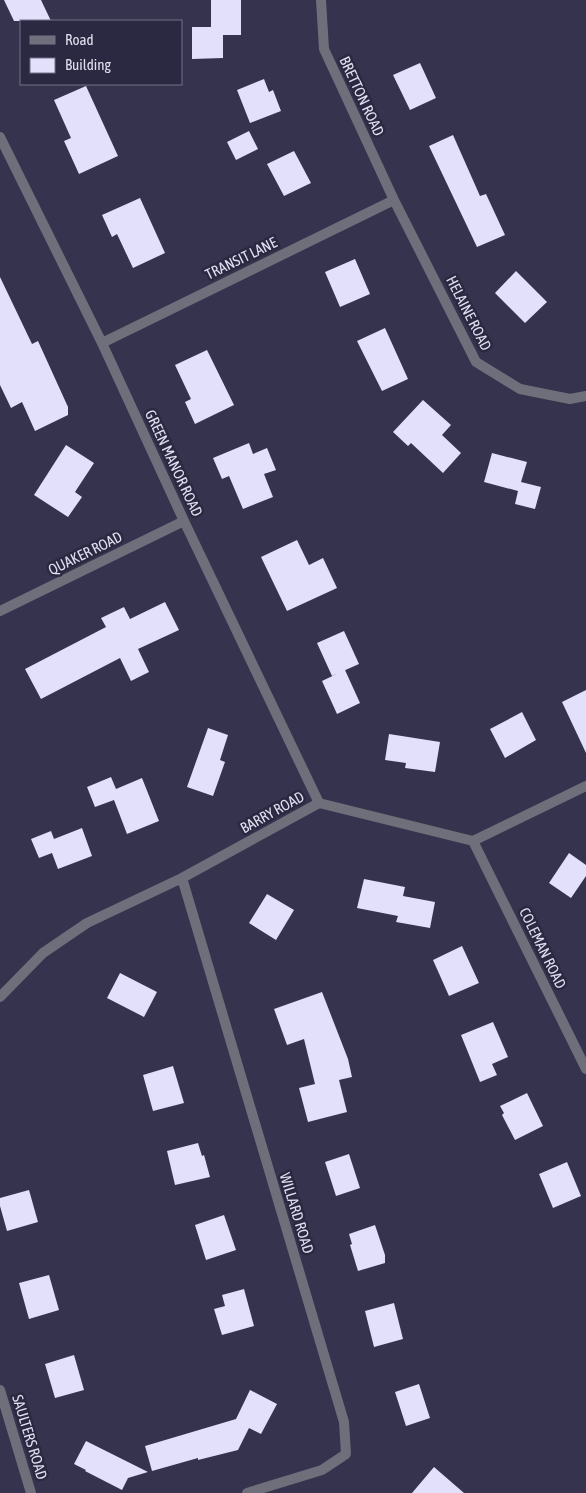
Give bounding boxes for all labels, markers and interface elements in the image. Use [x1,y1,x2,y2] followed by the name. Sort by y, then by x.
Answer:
[20,20,182,85] legend
[65,31,94,48] text: Road
[336,54,388,138] street label: BRETTON ROAD
[65,56,111,73] text: Building
[202,233,280,283] street label: TRANSIT LANE
[443,273,495,353] street label: HELAINE ROAD
[142,407,206,519] street label: GREEN MANOR ROAD
[45,528,125,578] street label: QUAKER ROAD
[237,788,307,836] street label: BARRY ROAD
[516,905,570,991] street label: COLEMAN ROAD
[277,1171,317,1255] street label: WILLARD ROAD
[9,1393,51,1481] street label: SAULTERS ROAD

